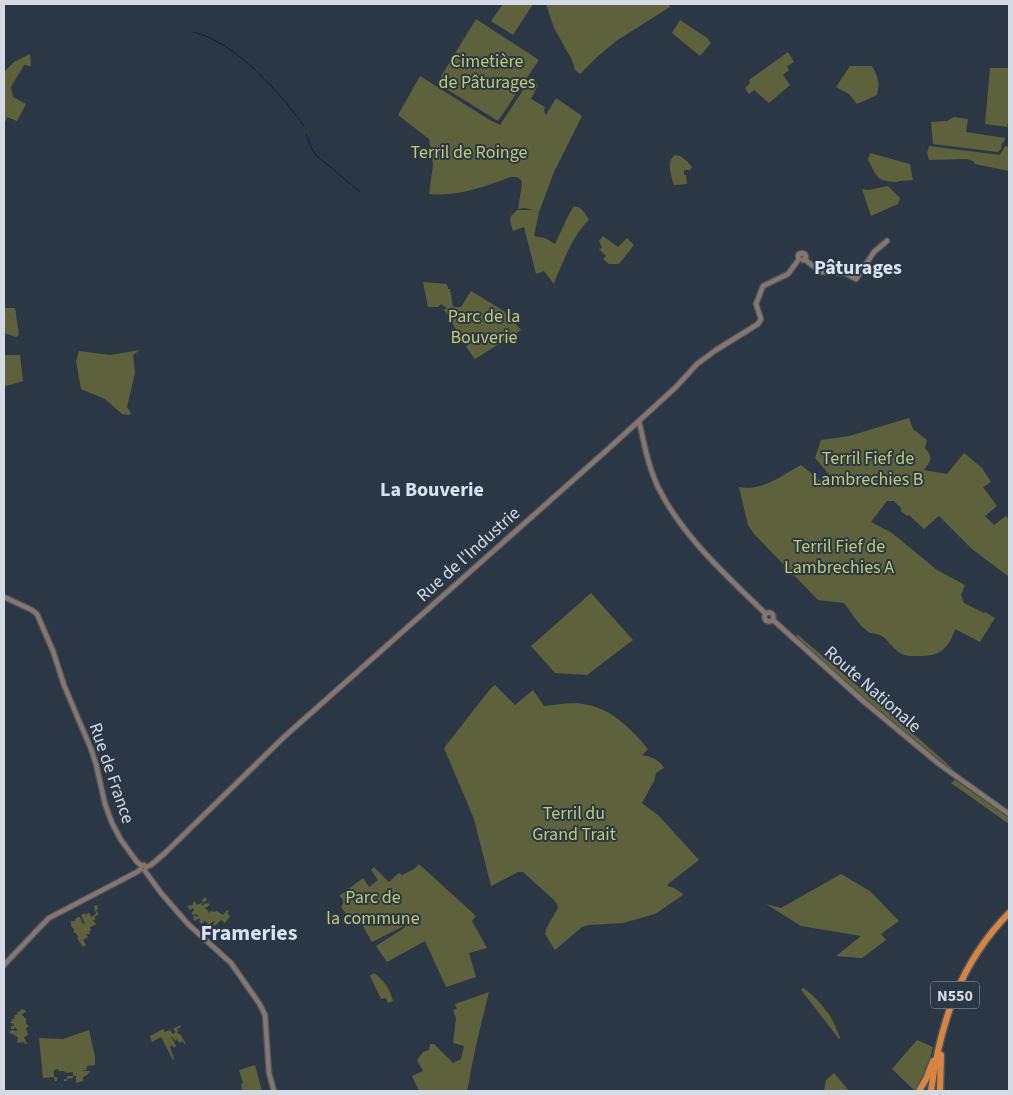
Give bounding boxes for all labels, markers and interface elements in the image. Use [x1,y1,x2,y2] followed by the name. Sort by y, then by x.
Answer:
[439,49,535,95] park label: Cimetière de Pâturages
[411,140,528,165] park label: Terril de Roinge
[814,254,902,282] district label: Pâturages
[448,304,520,350] park label: Parc de la Bouverie
[813,446,923,492] park label: Terril Fief de Lambrechies B
[380,476,484,504] district label: La Bouverie
[411,501,526,608] street label: Rue de l'Industrie
[784,534,894,580] park label: Terril Fief de Lambrechies A
[819,640,927,739] street label: Route Nationale
[83,719,140,827] street label: Rue de France
[532,801,616,847] park label: Terril du Grand Trait
[326,885,420,931] park label: Parc de la commune
[200,917,298,949] district label: Frameries
[931,982,979,1008] road number: N550

